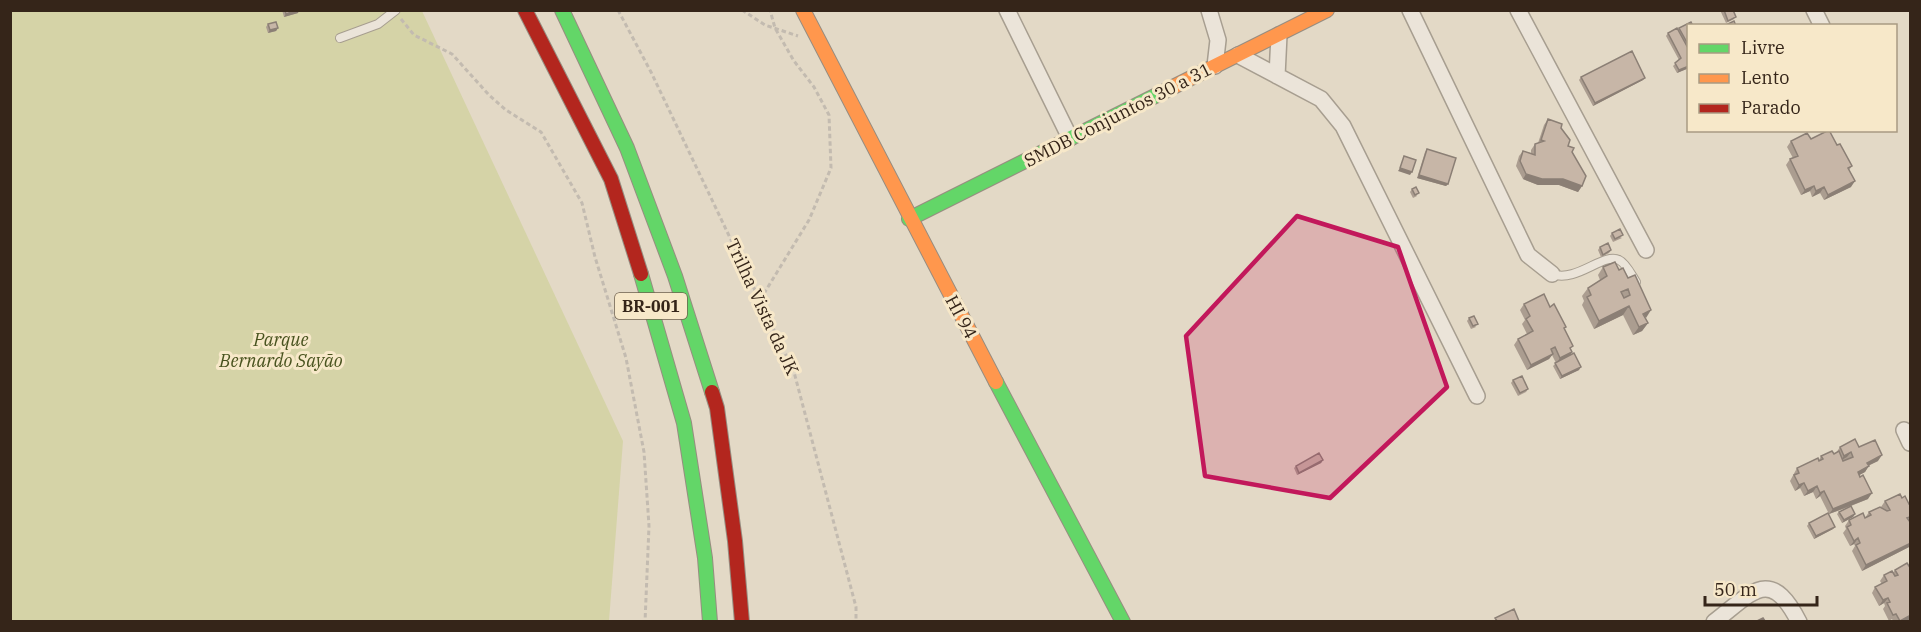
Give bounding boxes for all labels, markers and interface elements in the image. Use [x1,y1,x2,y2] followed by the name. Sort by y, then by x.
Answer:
[1687,24,1897,132] legend
[1741,36,1785,59] text: Livre
[1020,57,1215,172] street label: SMDB Conjuntos 30 a 31
[1741,66,1789,89] text: Lento
[1741,96,1801,119] text: Parado
[721,235,804,379] street label: Trilha Vista da JK
[940,291,982,343] street label: HI 94
[615,293,687,319] road number: BR-001
[218,328,343,372] park label: Parque Bernardo Sayão
[1705,569,1818,607] scale bar
[1714,578,1757,601] text: 50 m

